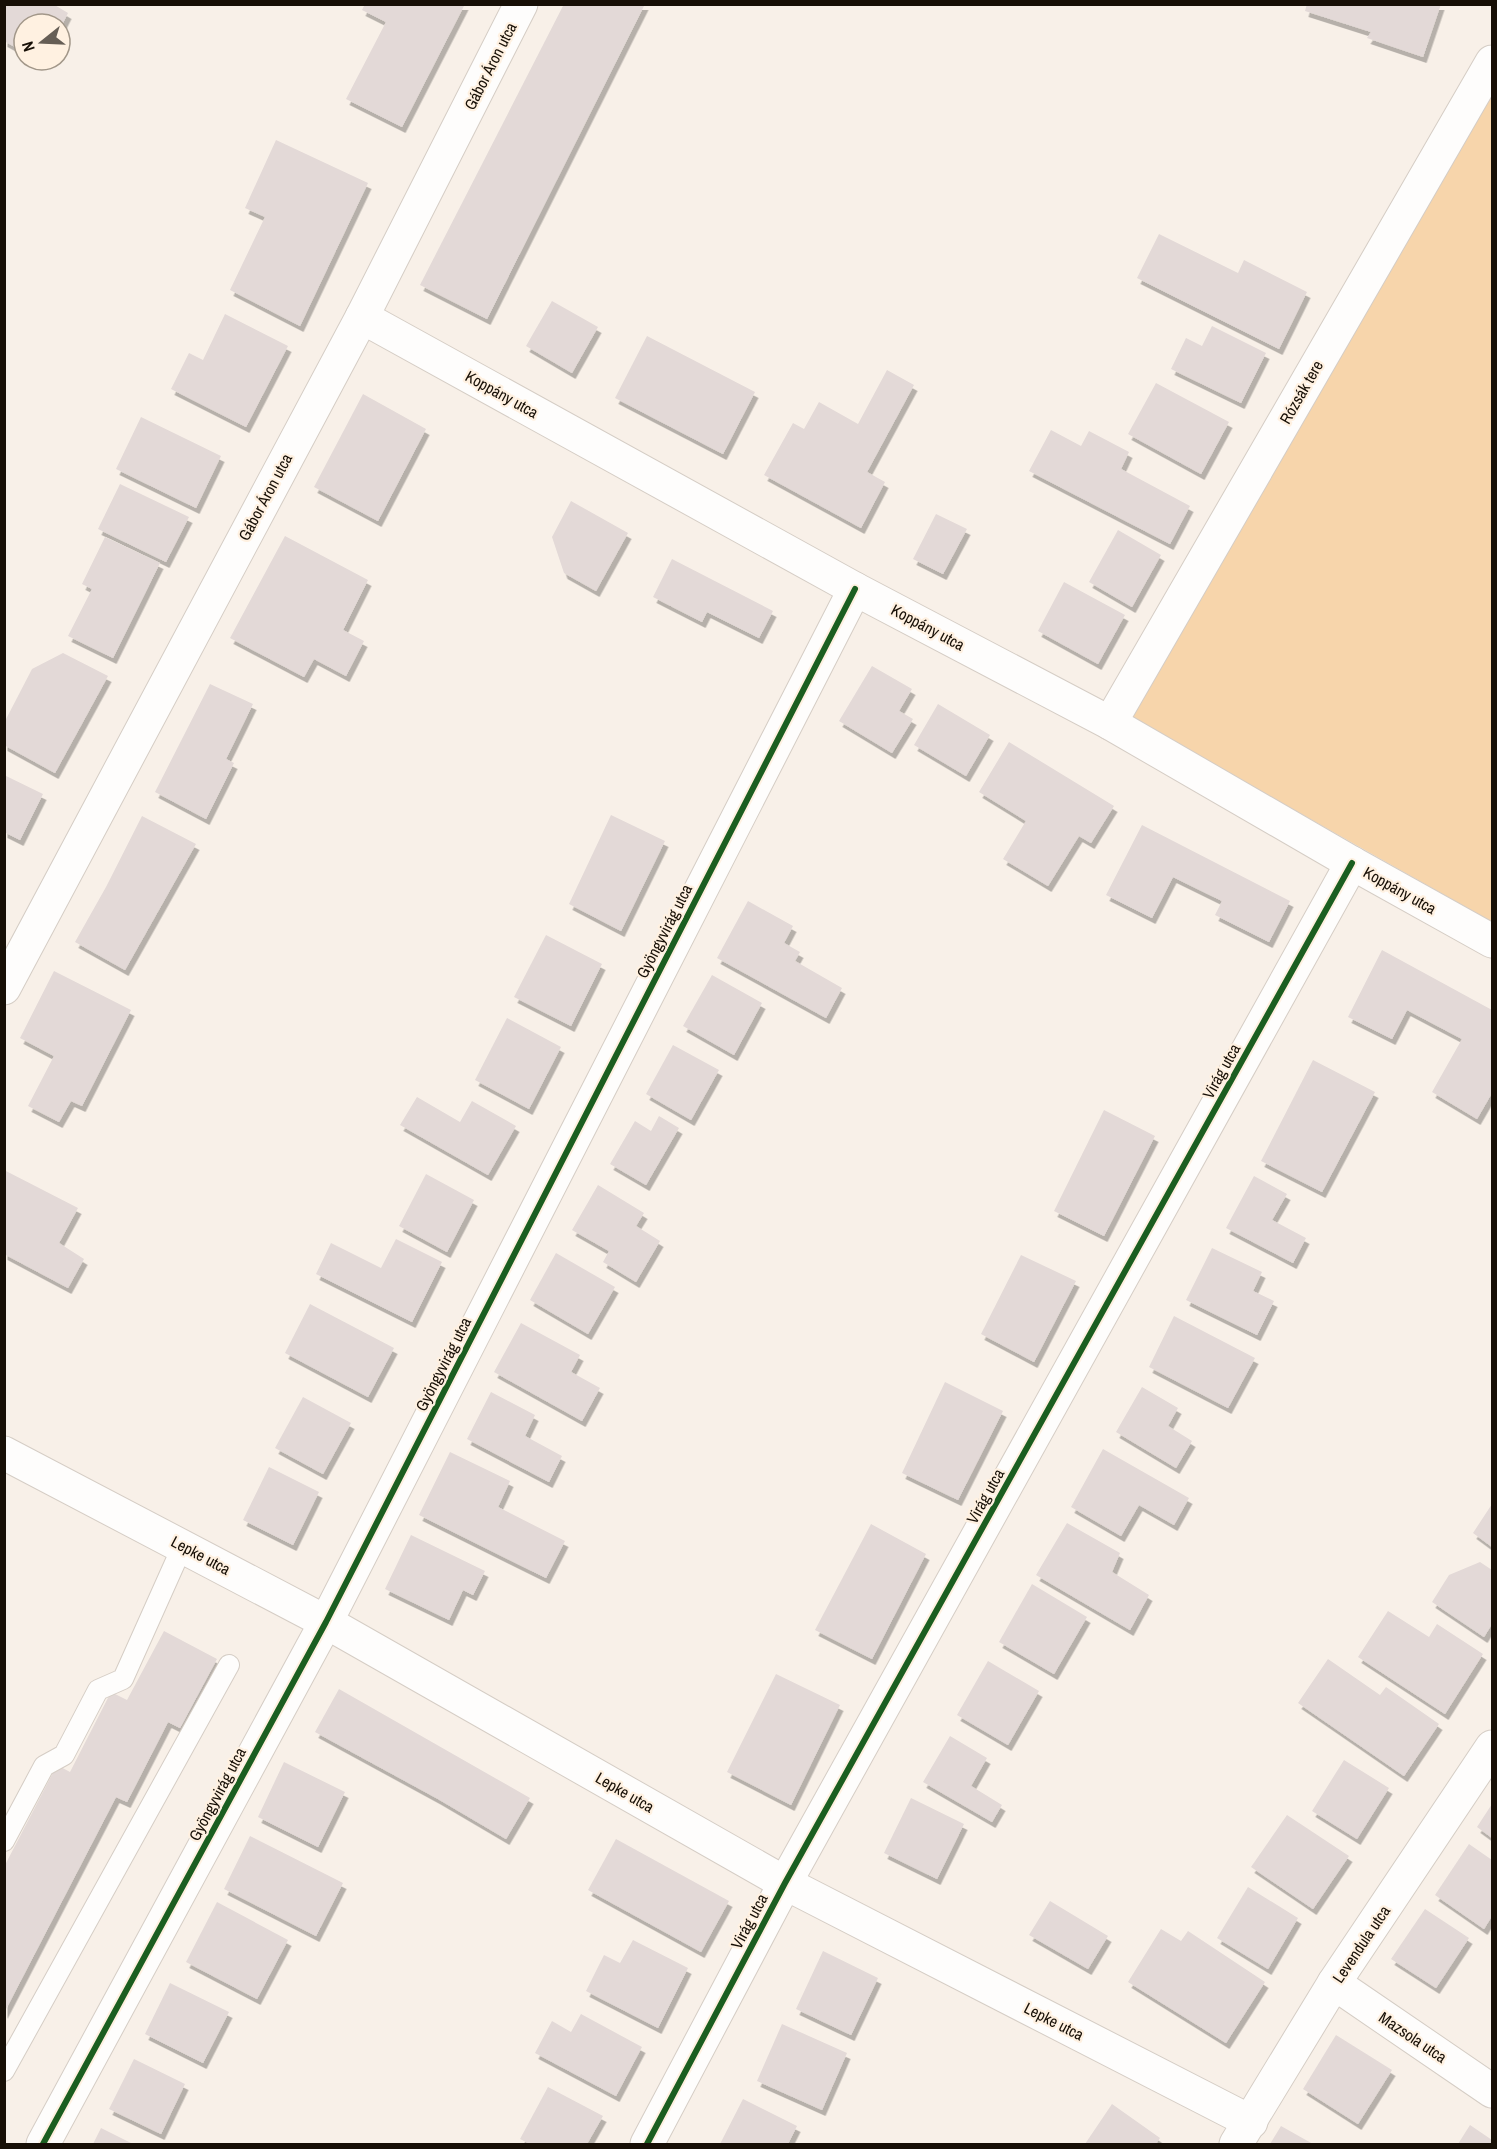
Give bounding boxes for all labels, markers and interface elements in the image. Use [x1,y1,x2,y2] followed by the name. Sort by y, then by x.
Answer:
[12,12,72,72] north arrow
[459,18,522,114] street label: Gábor Áron utca
[16,39,40,55] text: N
[1274,356,1328,428] street label: Rózsák tere
[462,365,543,423] street label: Koppány utca
[233,449,297,544] street label: Gábor Áron utca
[887,598,969,656] street label: Koppány utca
[1360,861,1441,919] street label: Koppány utca
[631,880,697,982] street label: Gyöngyvirág utca
[1197,1039,1245,1102] street label: Virág utca
[410,1313,476,1415] street label: Gyöngyvirág utca
[961,1464,1009,1527] street label: Virág utca
[167,1530,235,1580] street label: Lepke utca
[183,1743,251,1845] street label: Gyöngyvirág utca
[592,1766,659,1818] street label: Lepke utca
[725,1889,773,1952] street label: Virág utca
[1327,1900,1395,1987] street label: Levendula utca
[1020,1997,1088,2046] street label: Lepke utca
[1375,2006,1452,2068] street label: Mazsola utca

